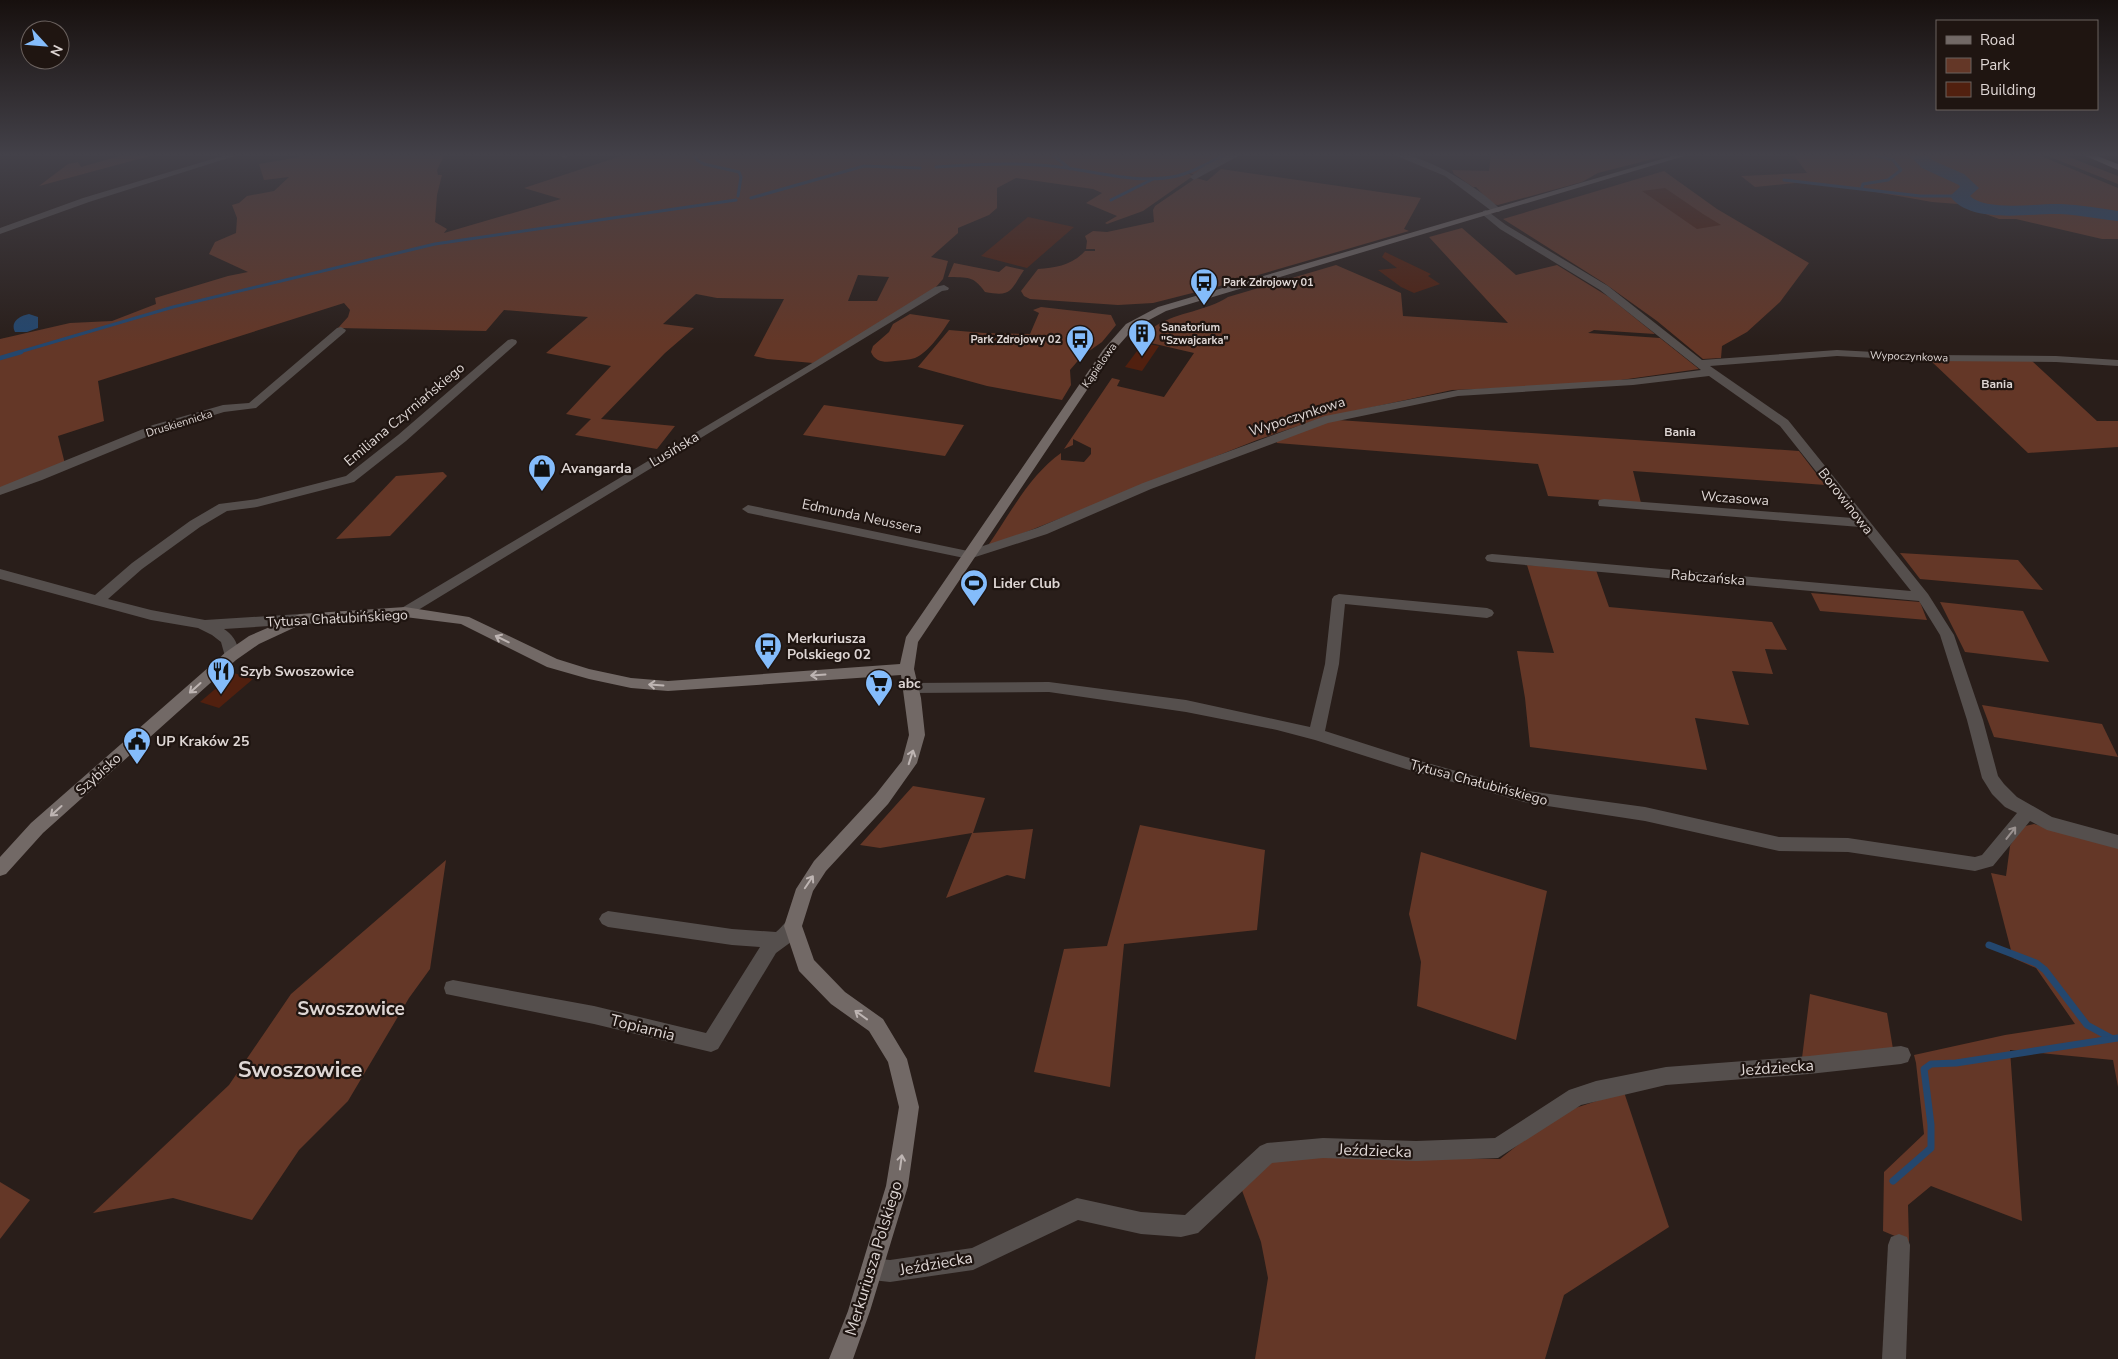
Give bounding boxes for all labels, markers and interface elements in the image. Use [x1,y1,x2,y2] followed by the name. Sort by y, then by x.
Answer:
[20,20,70,70] north arrow
[1936,20,2098,110] legend
[1980,30,2015,50] text: Road
[45,42,67,59] text: N
[1980,55,2010,75] text: Park
[1980,80,2036,100] text: Building
[1189,267,1219,306] bus stop icon: Park Zdrojowy 01
[1223,275,1314,290] place label: Park Zdrojowy 01
[1127,318,1157,357] building icon: Sanatorium "Szwajcarka"
[1161,320,1228,348] place label: Sanatorium "Szwajcarka"
[1065,324,1095,363] bus stop icon: Park Zdrojowy 02
[970,332,1061,347] place label: Park Zdrojowy 02
[1078,340,1120,391] street label: Kąpielowa
[1870,348,1949,365] street label: Wypoczynkowa
[340,358,469,471] street label: Emiliana Czyrniańskiego
[1981,376,2013,392] district label: Bania
[1247,392,1348,441] street label: Wypoczynkowa
[144,406,214,441] street label: Druskiennicka
[1664,424,1696,440] district label: Bania
[646,427,702,472] street label: Lusińska
[527,453,557,492] shop icon: Avangarda
[561,459,632,478] place label: Avangarda
[1814,464,1878,539] street label: Borowinowa
[1700,487,1770,510] street label: Wczasowa
[800,494,924,538] street label: Edmunda Neussera
[1670,565,1746,590] street label: Rabczańska
[959,568,989,607] sports icon: Lider Club
[993,574,1060,593] place label: Lider Club
[266,605,409,632] street label: Tytusa Chałubińskiego
[787,629,871,664] place label: Merkuriusza Polskiego 02
[753,631,783,670] bus stop icon: Merkuriusza Polskiego 02
[495,633,510,643] one-way arrow
[206,656,236,695] restaurant icon: Szyb Swoszowice
[240,662,355,681] place label: Szyb Swoszowice
[864,668,894,707] supermarket icon: abc
[811,671,827,680] one-way arrow
[898,674,921,693] place label: abc
[648,680,664,689] one-way arrow
[188,682,201,694] one-way arrow
[122,726,152,765] public building icon: UP Kraków 25
[156,732,249,751] place label: UP Kraków 25
[72,749,125,800] street label: Szybisko
[906,749,916,765] one-way arrow
[1408,755,1550,810] street label: Tytusa Chałubińskiego
[50,805,63,817] one-way arrow
[2005,827,2016,840] one-way arrow
[804,876,814,890] one-way arrow
[297,996,405,1022] district label: Swoszowice
[608,1009,677,1047] street label: Topiarnia
[854,1010,868,1020] one-way arrow
[1739,1054,1815,1082] street label: Jeździecka
[238,1055,362,1085] district label: Swoszowice
[1337,1139,1412,1163] street label: Jeździecka
[896,1154,906,1170] one-way arrow
[840,1178,908,1338] street label: Merkuriusza Polskiego
[897,1247,974,1281] street label: Jeździecka

